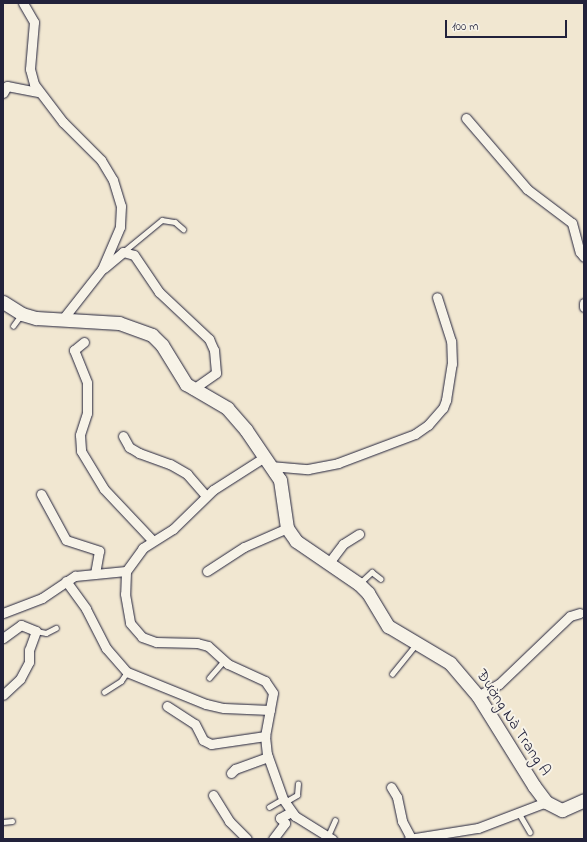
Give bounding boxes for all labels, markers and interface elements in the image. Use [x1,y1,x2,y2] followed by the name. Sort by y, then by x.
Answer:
[447,12,569,38] scale bar
[452,18,479,36] text: 100 m
[471,666,555,780] street label: Đường Nà Trang A

